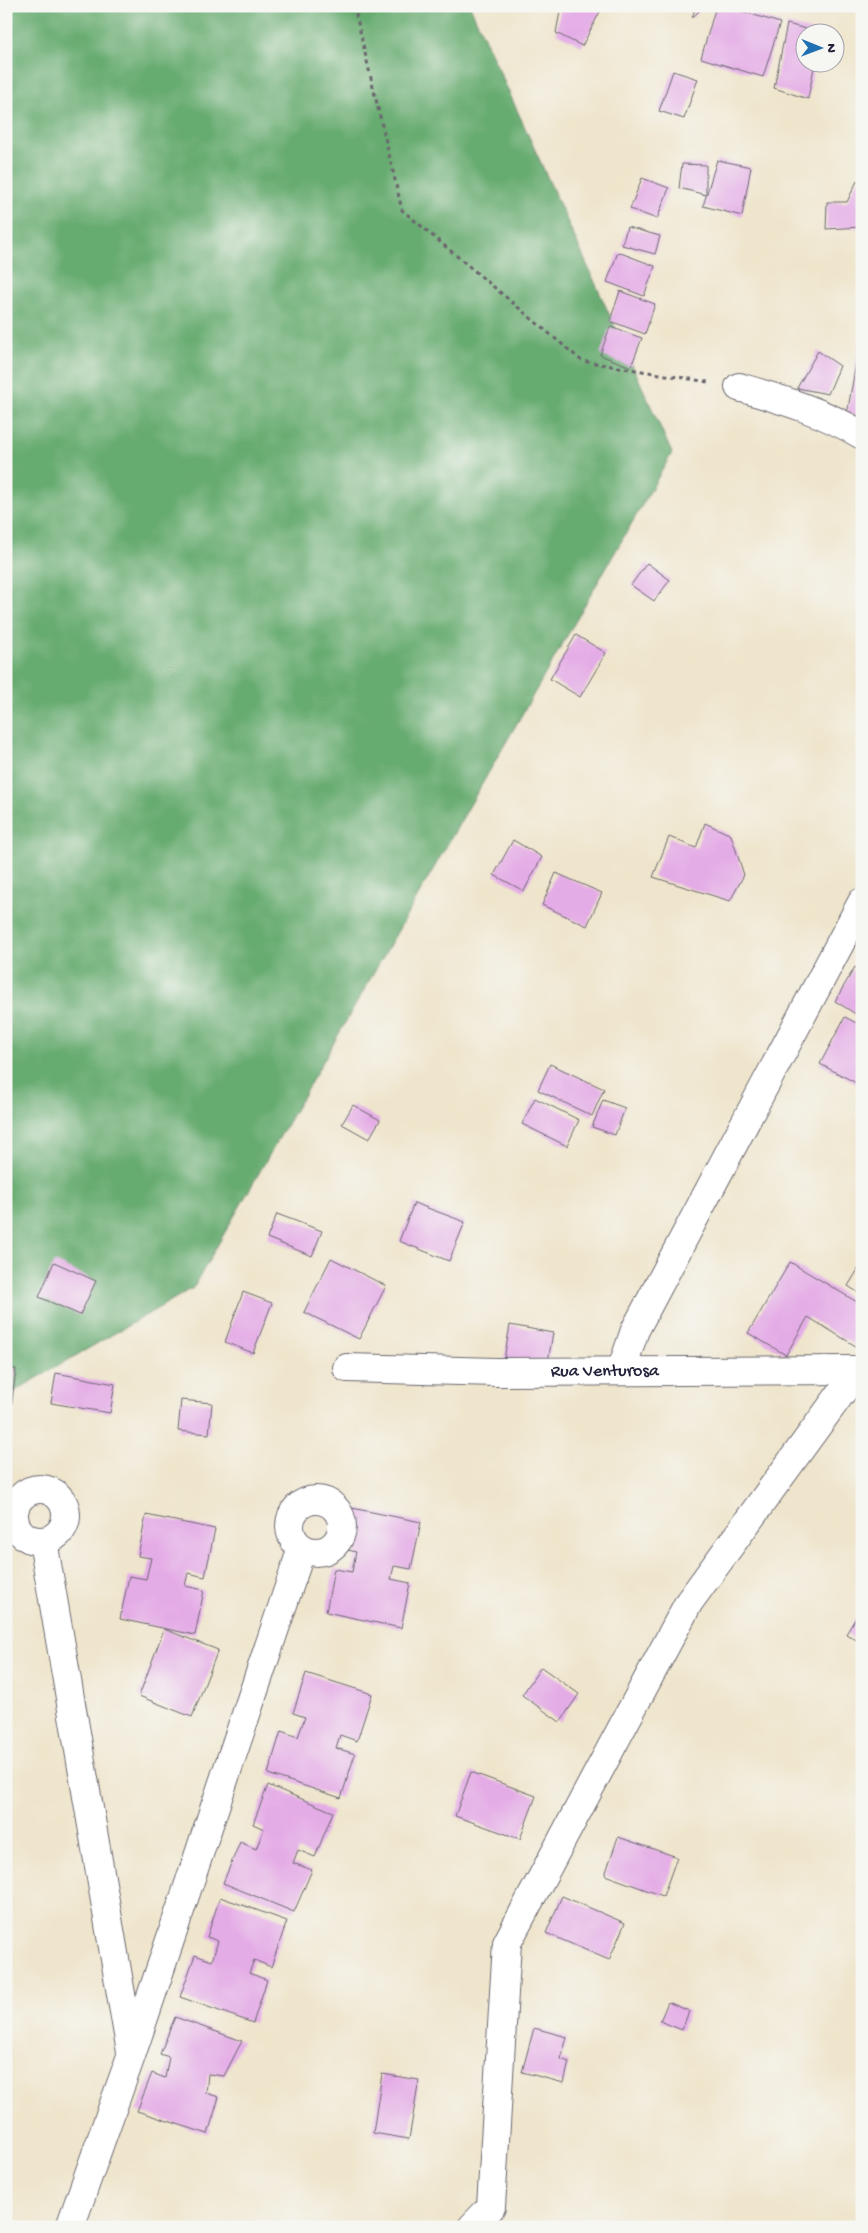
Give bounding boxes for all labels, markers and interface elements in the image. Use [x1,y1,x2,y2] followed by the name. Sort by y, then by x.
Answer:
[796,22,846,72] north arrow
[822,43,839,53] text: N
[551,1361,660,1382] street label: Rua Venturosa

